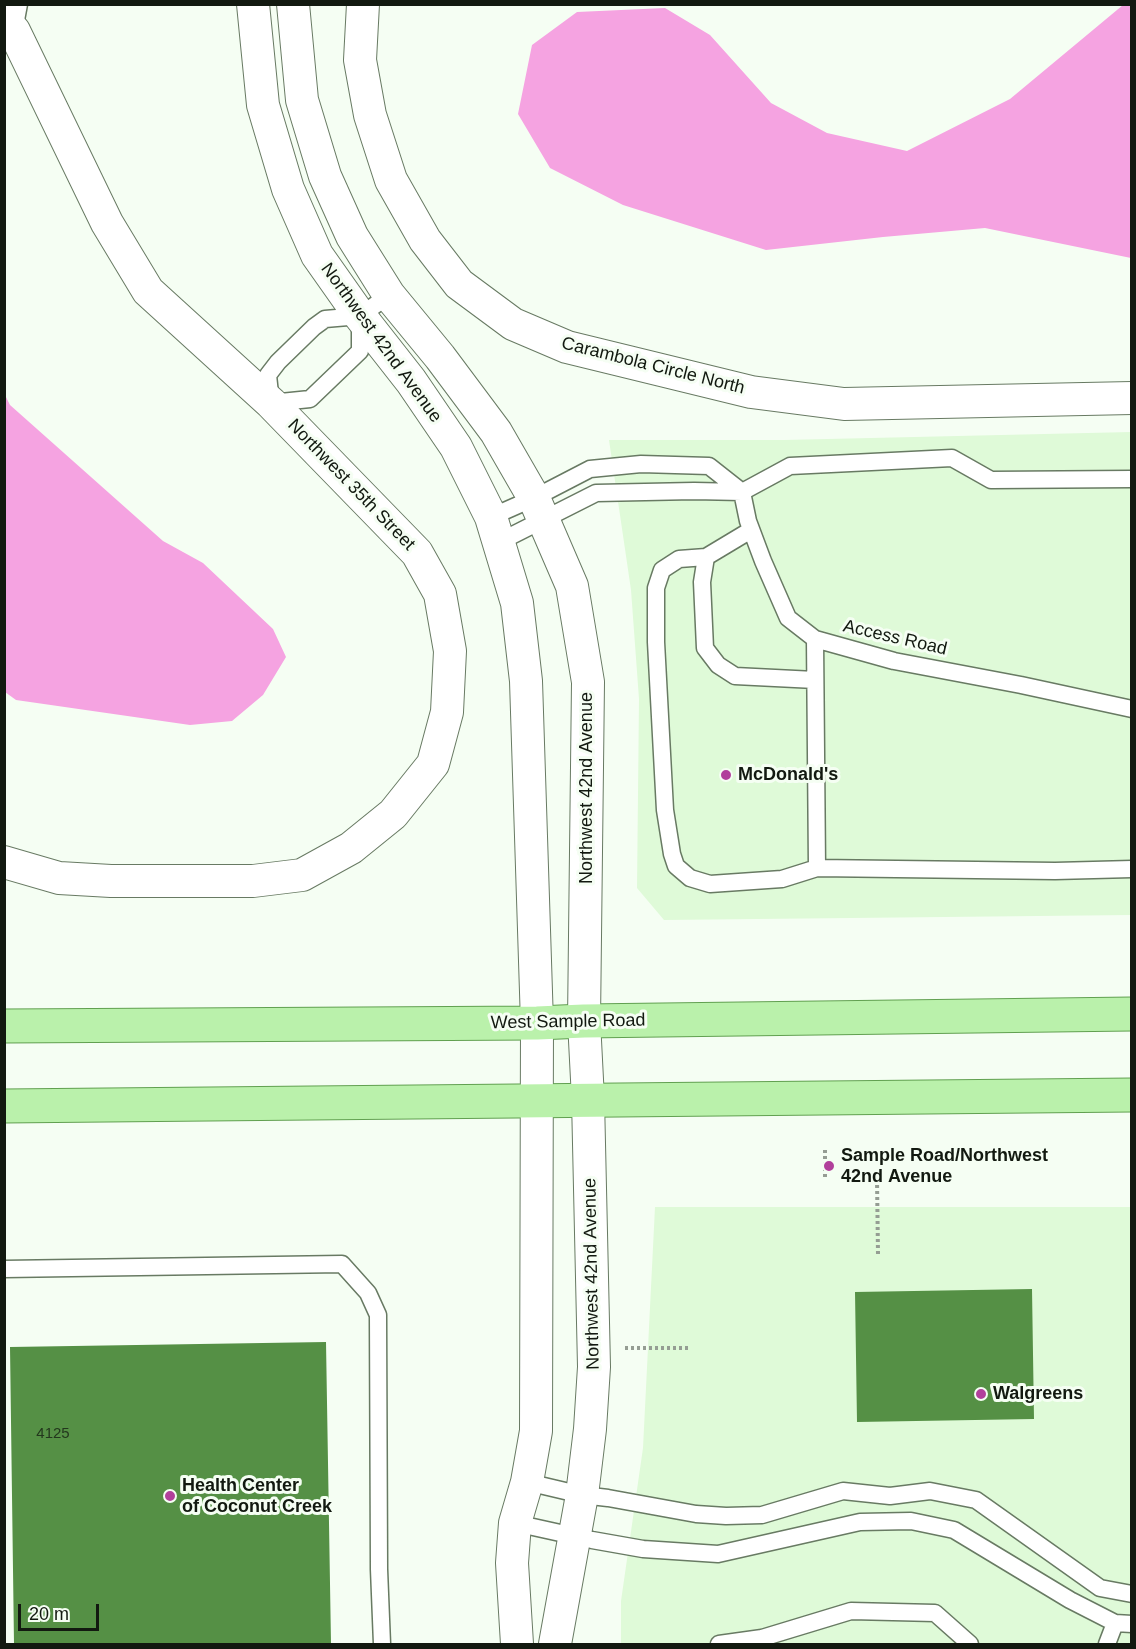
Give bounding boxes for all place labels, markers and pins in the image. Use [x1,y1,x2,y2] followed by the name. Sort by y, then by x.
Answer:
[738,764,838,786] place label: McDonald's
[719,768,733,782] marker: McDonald's
[841,1145,1048,1188] place label: Sample Road/Northwest 42nd Avenue
[822,1159,836,1173] marker: Sample Road/Northwest 42nd Avenue
[993,1383,1083,1405] place label: Walgreens
[974,1387,988,1401] marker: Walgreens
[182,1475,332,1518] place label: Health Center of Coconut Creek
[163,1489,177,1503] marker: Health Center of Coconut Creek

